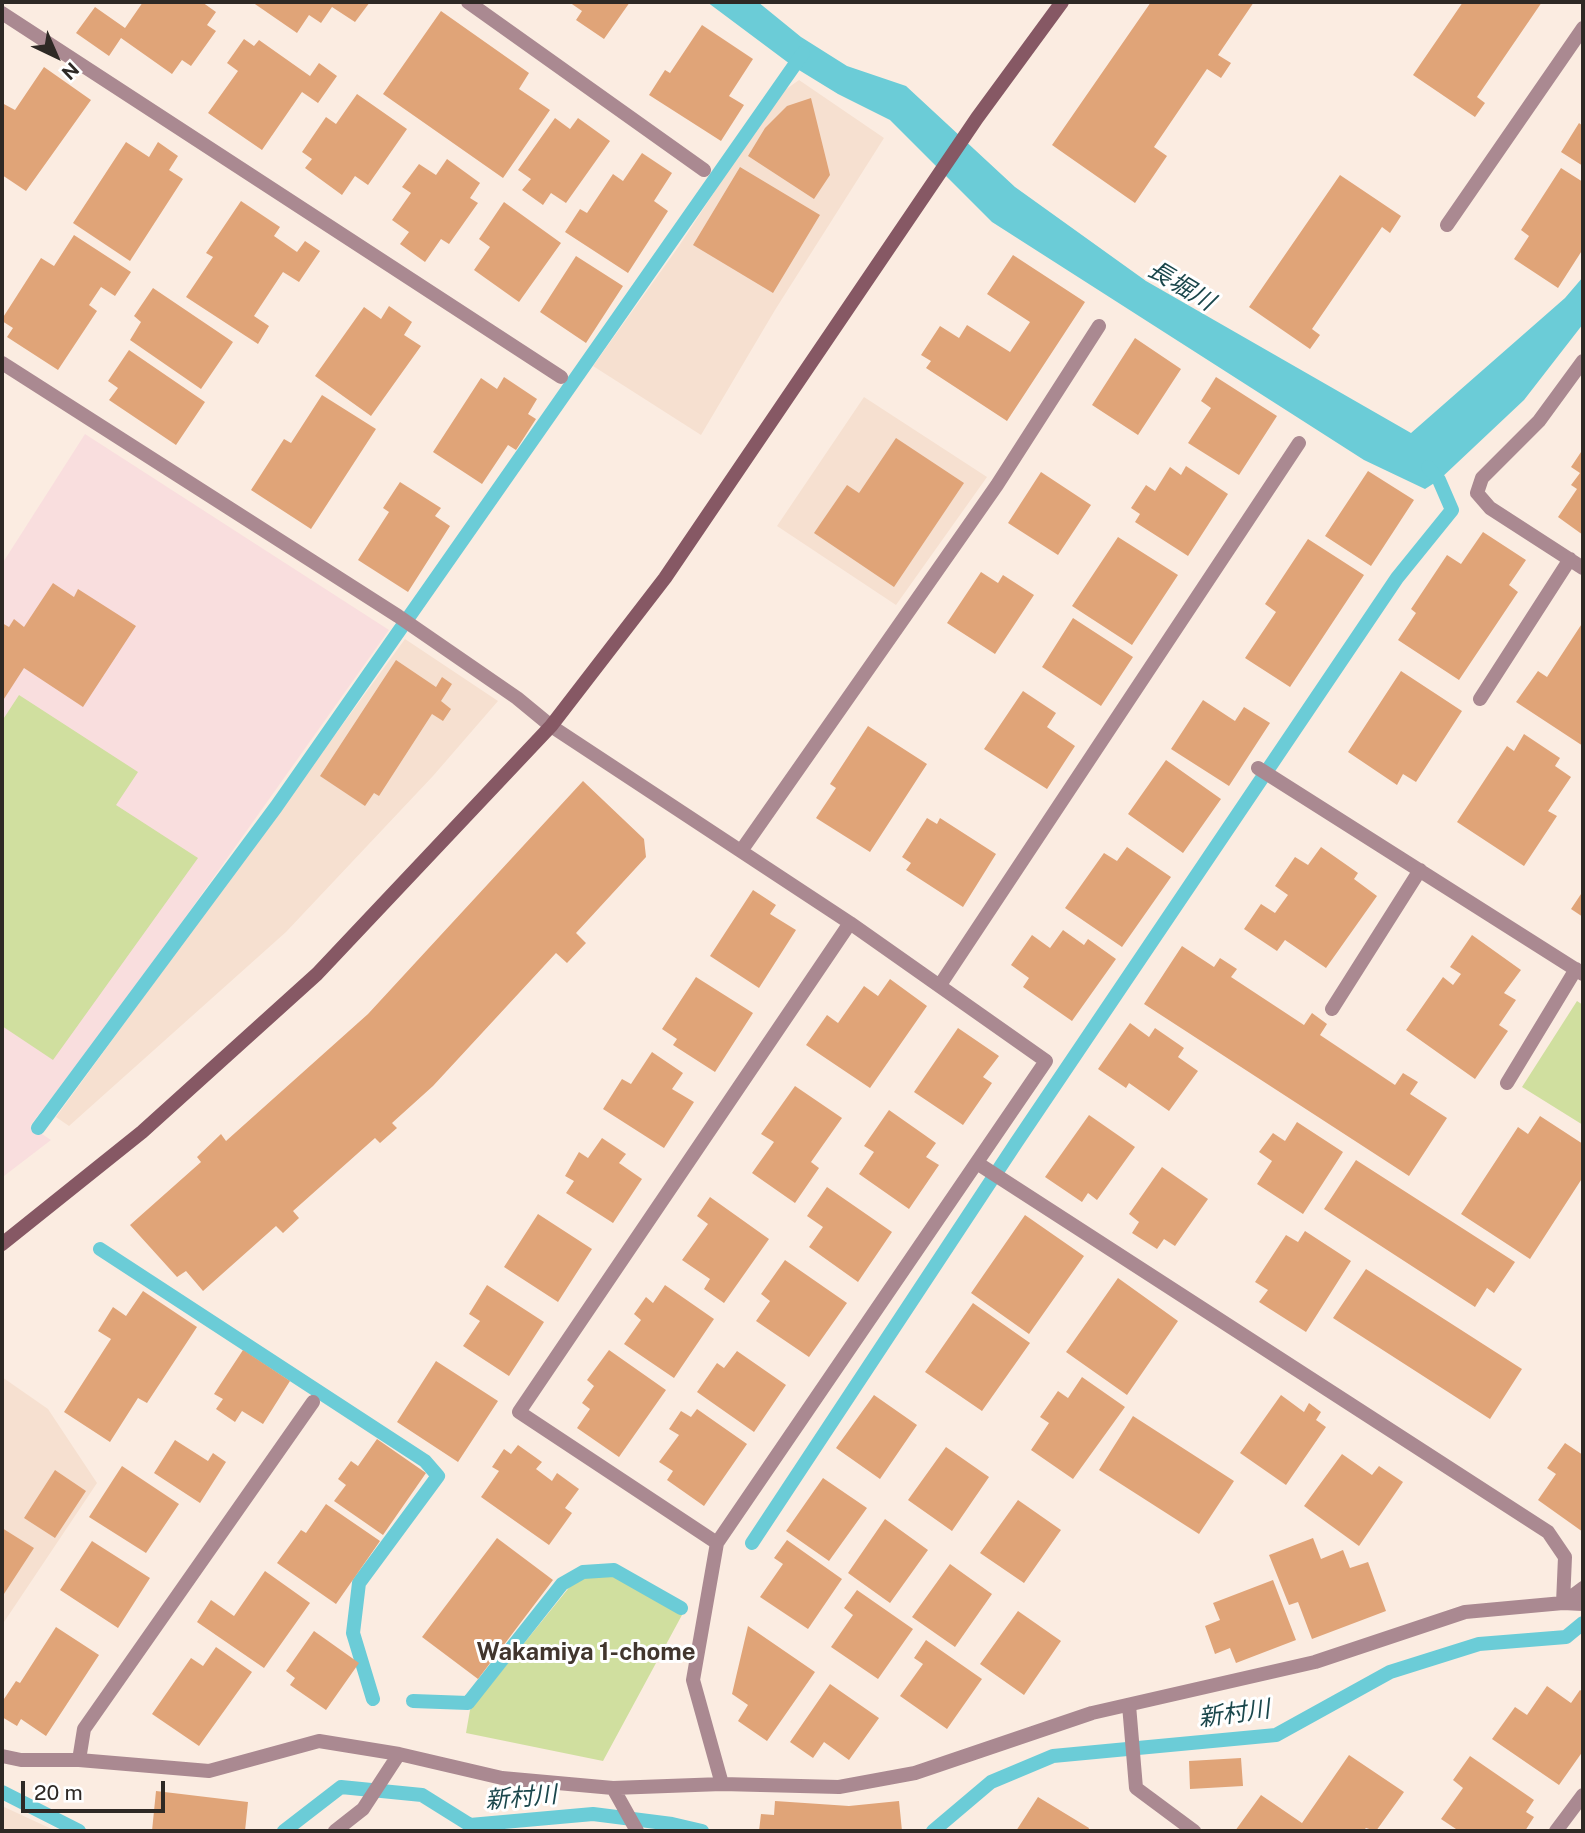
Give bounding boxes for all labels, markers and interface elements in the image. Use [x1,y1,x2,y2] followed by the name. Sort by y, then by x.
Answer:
[21,21,91,91] north arrow
[58,58,84,84] text: N
[1143,255,1219,317] water label: 長堀川
[476,1639,696,1667] district label: Wakamiya 1-chome
[1196,1695,1272,1733] water label: 新村川
[24,1766,168,1810] scale bar
[34,1780,83,1805] text: 20 m
[484,1781,558,1815] water label: 新村川

